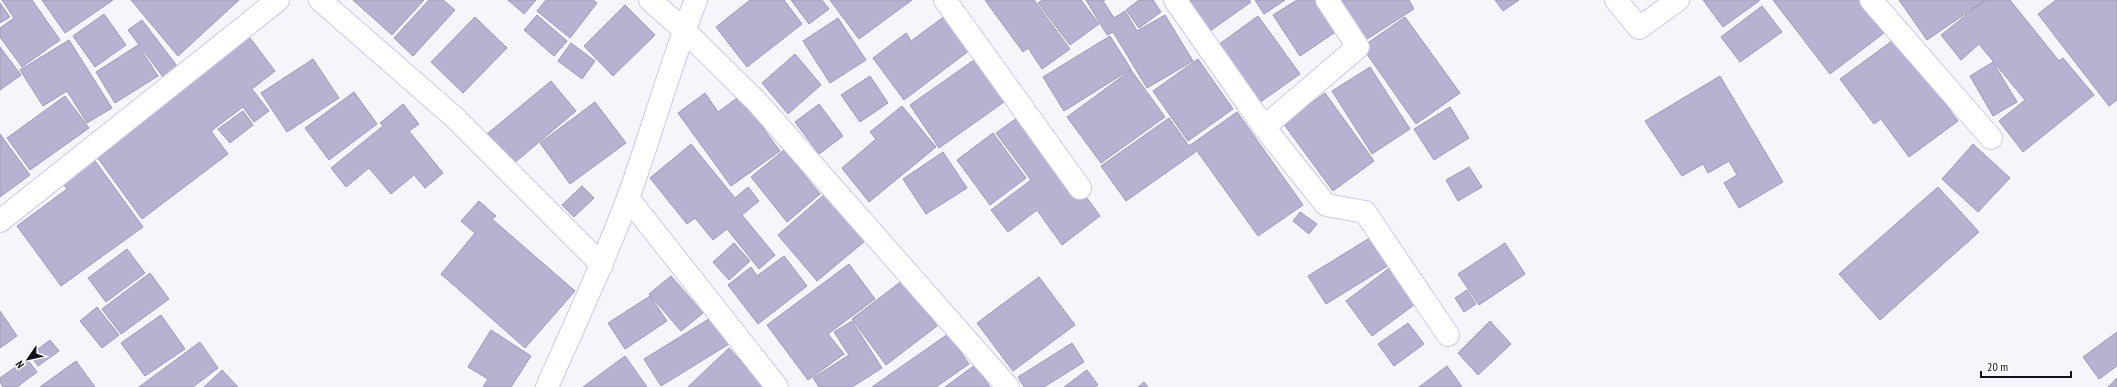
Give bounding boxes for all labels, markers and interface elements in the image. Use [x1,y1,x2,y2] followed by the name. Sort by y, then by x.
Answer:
[8,339,48,379] north arrow
[1981,353,2071,379] scale bar
[12,358,27,371] text: N
[1987,359,2008,374] text: 20 m

